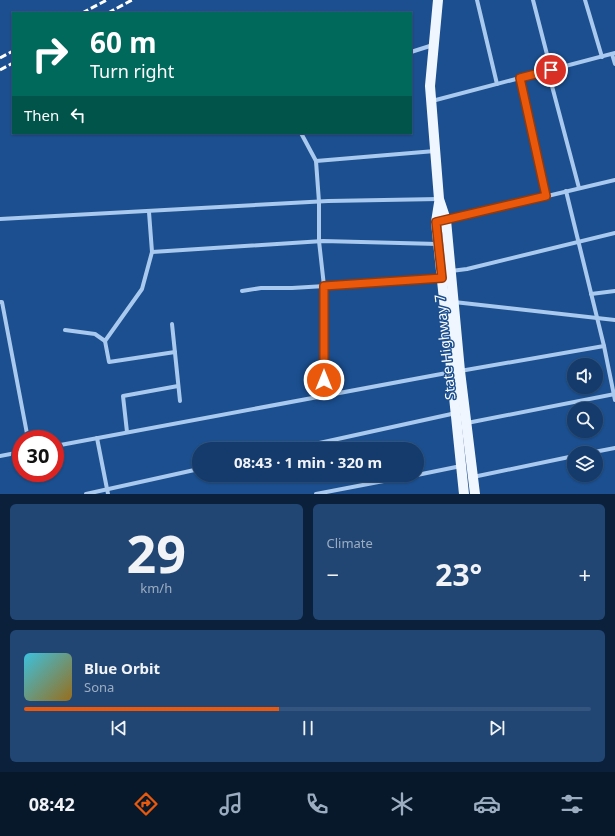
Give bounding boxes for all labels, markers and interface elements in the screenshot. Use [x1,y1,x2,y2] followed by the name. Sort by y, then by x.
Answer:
[90,23,157,61] text: 60 m
[24,28,76,80] icon: right
[534,53,568,87] pin
[90,59,174,83] text: Turn right
[540,59,562,81] icon: arrive
[67,104,89,126] icon: left
[24,105,59,125] text: Then
[430,293,459,401] street label: State Highway 7
[567,358,603,482] map controls
[567,358,603,394] button: sound
[303,359,345,401] position arrow
[567,402,603,438] button: search
[12,430,64,482] speed limit sign: 30
[567,446,603,482] button: layers
[234,452,382,472] text: 08:43 · 1 min · 320 m
[127,517,186,588] text: 29
[327,534,373,552] text: Climate
[435,554,482,595] text: 23°
[327,559,339,589] text: −
[578,559,591,589] text: +
[140,579,172,597] text: km/h
[84,658,160,678] text: Blue Orbit
[84,678,114,696] text: Sona
[108,717,130,739] icon: previous
[297,717,319,739] icon: pause
[486,717,508,739] icon: next
[132,790,160,818] icon: directions
[217,790,245,818] icon: music
[303,790,331,818] icon: phone
[388,790,416,818] icon: climate
[473,790,501,818] icon: car
[558,790,586,818] icon: filters
[29,792,75,816] text: 08:42

